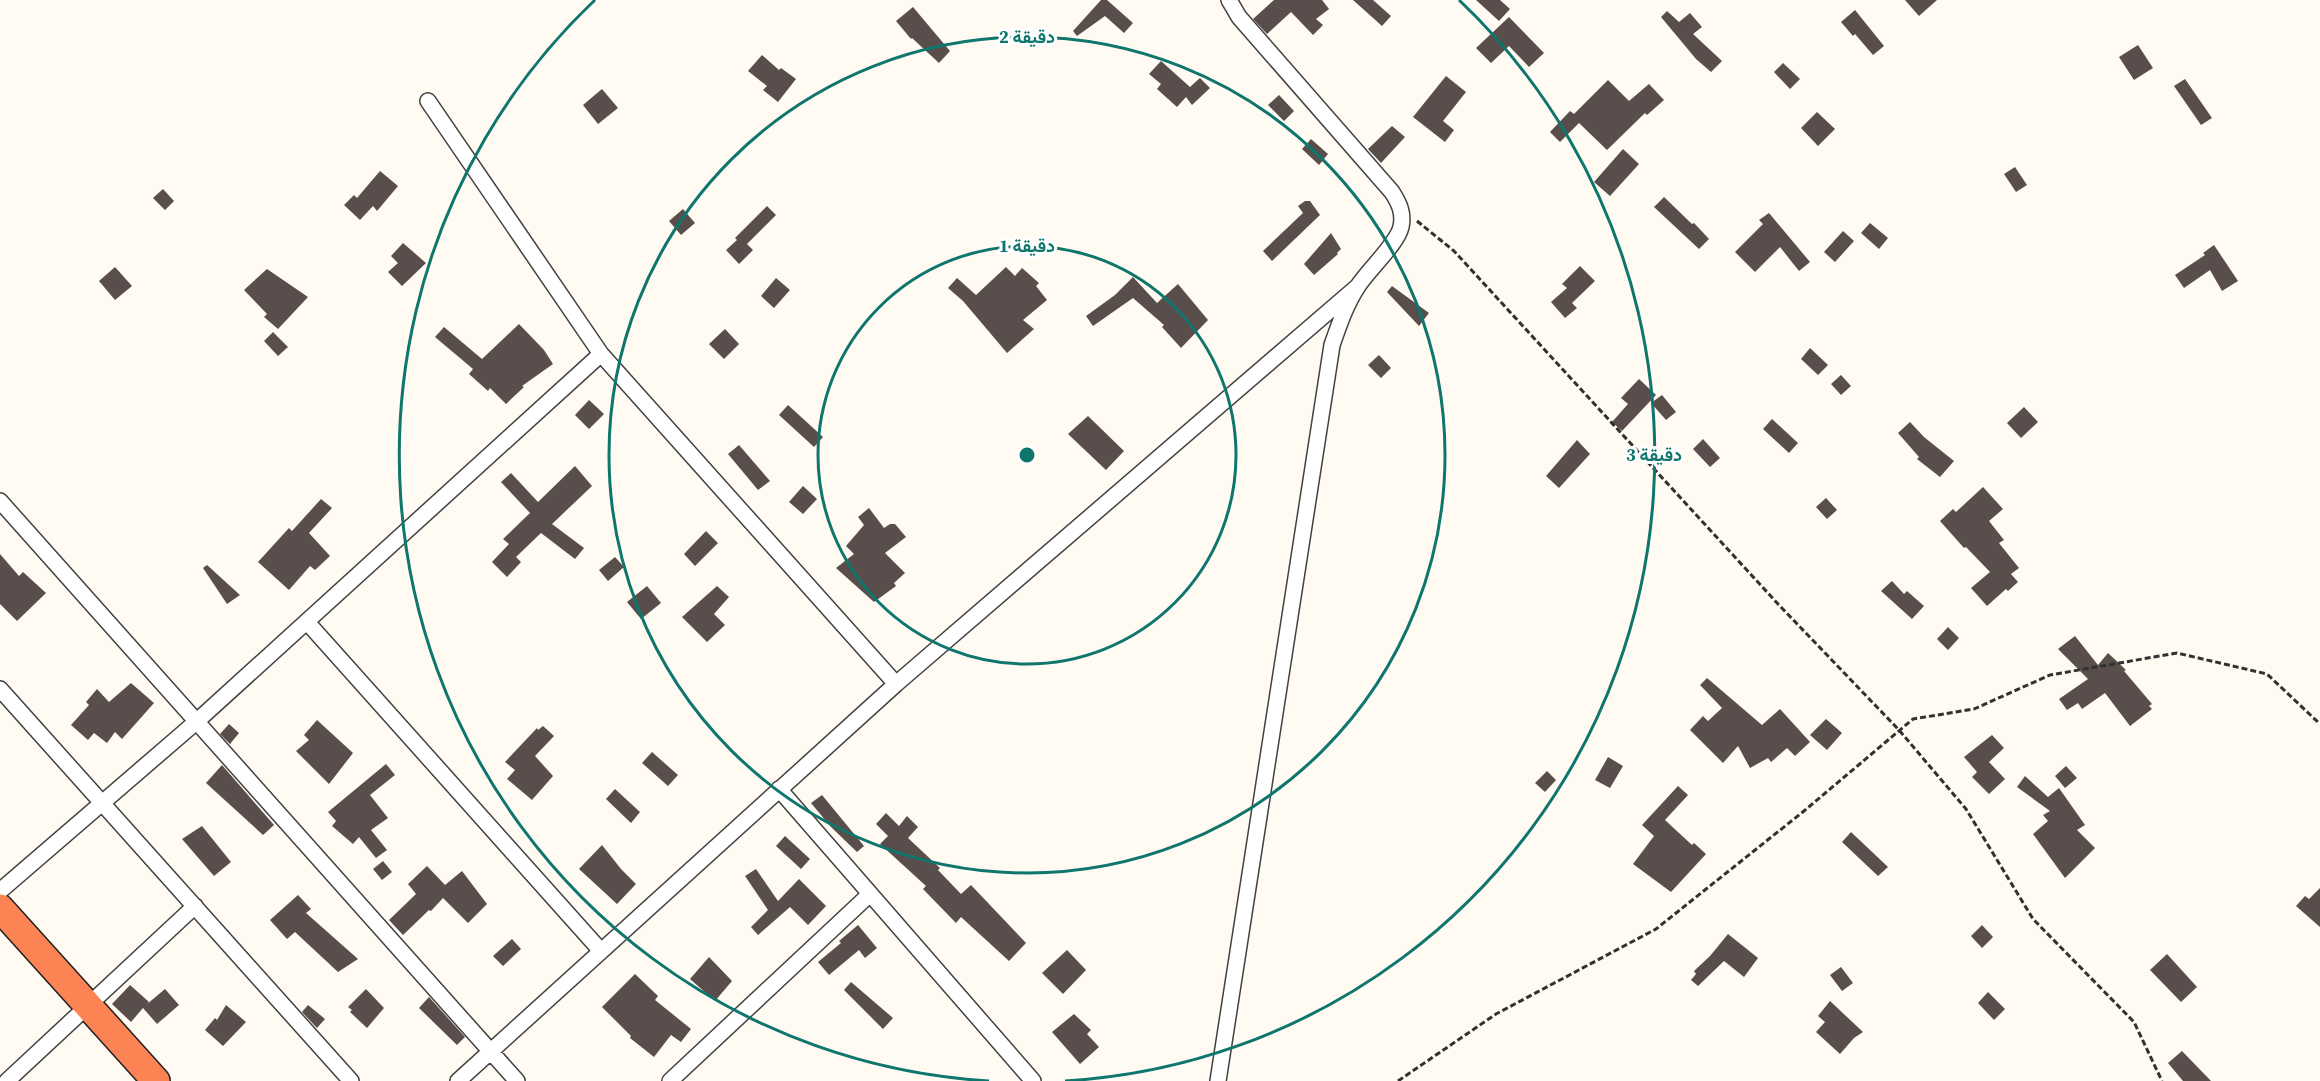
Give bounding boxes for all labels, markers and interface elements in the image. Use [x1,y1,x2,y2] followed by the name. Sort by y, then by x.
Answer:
[999,24,1055,49] text: 2 دقيقة
[999,233,1055,258] text: 1 دقيقة
[1626,442,1682,467] text: 3 دقيقة
[1017,445,1037,465] centre of rings

